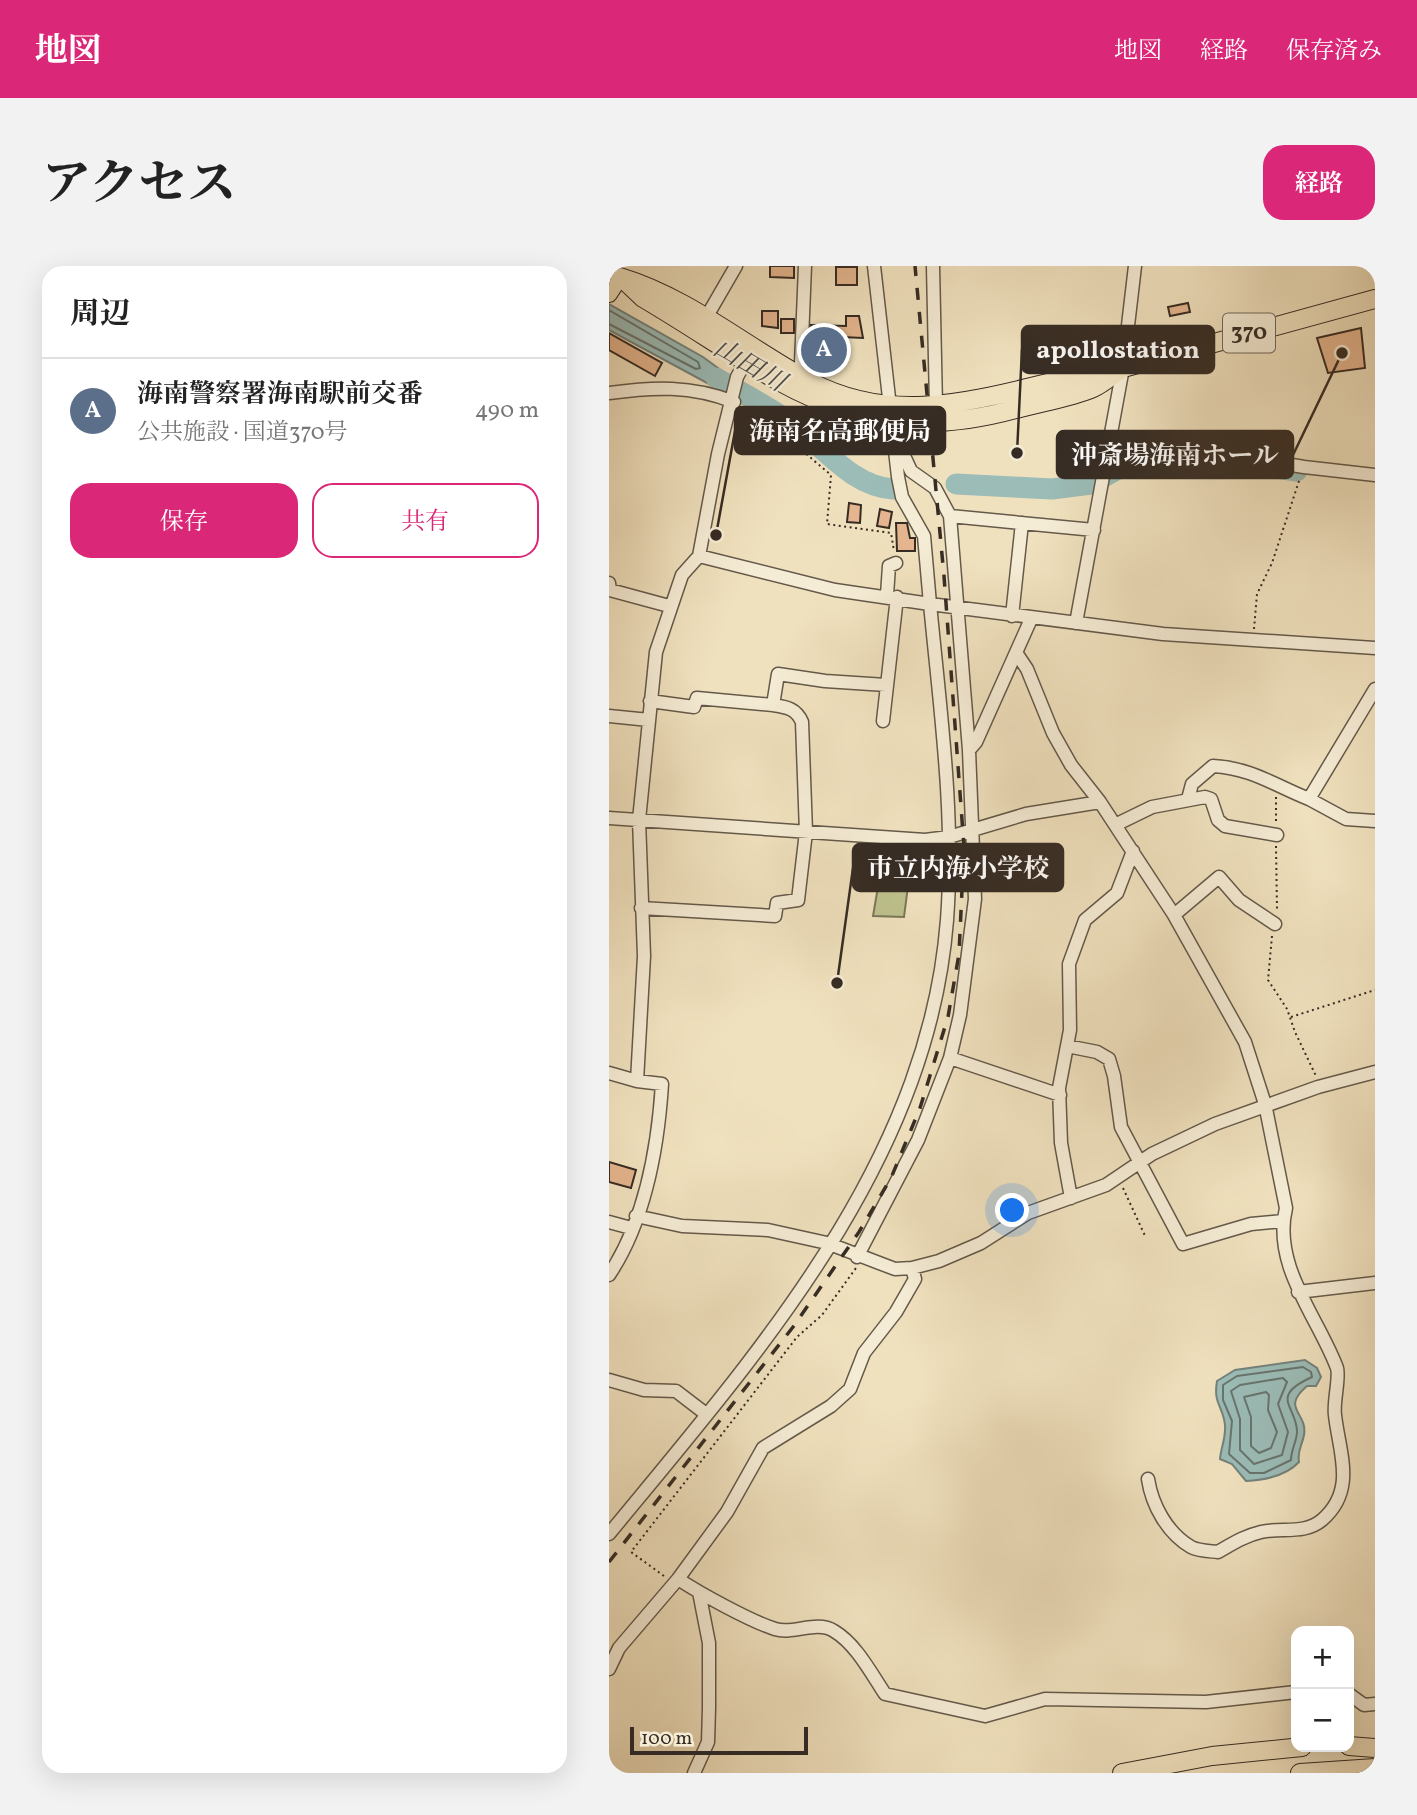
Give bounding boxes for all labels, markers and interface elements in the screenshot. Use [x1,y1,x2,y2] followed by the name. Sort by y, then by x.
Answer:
[35,30,101,76] text: 地図
[1114,35,1162,69] text: 地図
[1200,35,1248,69] text: 経路
[1286,35,1382,69] text: 保存済み
[1263,145,1375,220] button: 経路
[42,152,237,221] text: アクセス
[70,294,130,336] text: 周辺
[1223,314,1275,352] road number: 370
[801,324,847,376] pin: A
[1022,326,1214,373] callout: apollostation
[706,331,794,403] water label: 山田川
[1036,333,1200,369] text: apollostation
[137,377,423,413] text: 海南警察署海南駅前交番
[85,395,101,427] text: A
[475,395,539,427] text: 490 m
[735,407,945,454] callout: 海南名高郵便局
[749,415,931,451] text: 海南名高郵便局
[137,417,348,449] text: 公共施設 · 国道370号
[1057,431,1293,478] callout: 沖斎場海南ホール
[1071,439,1279,475] text: 沖斎場海南ホール
[70,483,298,558] button: 保存
[312,483,539,558] button: 共有
[853,844,1063,891] callout: 市立内海小学校
[867,852,1049,888] text: 市立内海小学校
[995,1193,1029,1227] your location
[1291,1626,1354,1752] map controls
[1291,1626,1354,1689] button: +
[1291,1689,1354,1752] button: −
[630,1724,809,1756] scale bar
[641,1726,692,1752] text: 100 m

